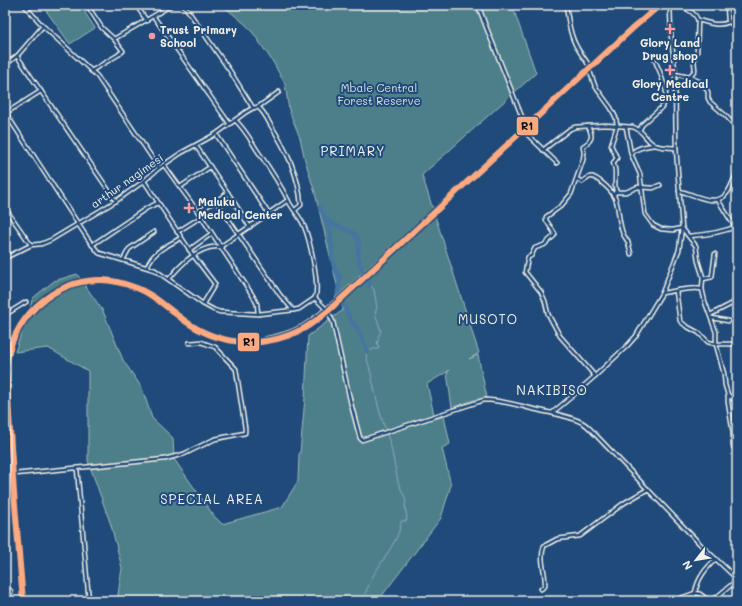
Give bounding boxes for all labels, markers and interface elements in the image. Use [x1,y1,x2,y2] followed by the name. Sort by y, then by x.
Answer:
[160,22,237,50] place label: Trust Primary School
[664,23,676,35] marker: Glory Land Drug shop
[147,31,157,41] marker: Trust Primary School
[640,35,700,63] place label: Glory Land Drug shop
[664,64,676,76] marker: Glory Medical Centre
[632,76,708,104] place label: Glory Medical Centre
[338,80,421,108] park label: Mbale Central Forest Reserve
[516,116,539,136] line badge: R1
[521,118,533,133] text: R1
[320,142,386,159] district label: PRIMARY
[87,150,166,211] street label: arthur nagimesi
[198,194,283,222] place label: Maluku Medical Center
[183,202,195,214] marker: Maluku Medical Center
[458,310,518,327] district label: MUSOTO
[237,332,260,352] line badge: R1
[243,334,255,349] text: R1
[516,381,588,398] district label: NAKIBISO
[160,490,264,507] district label: SPECIAL AREA
[676,540,716,580] north arrow
[678,558,696,573] text: N

